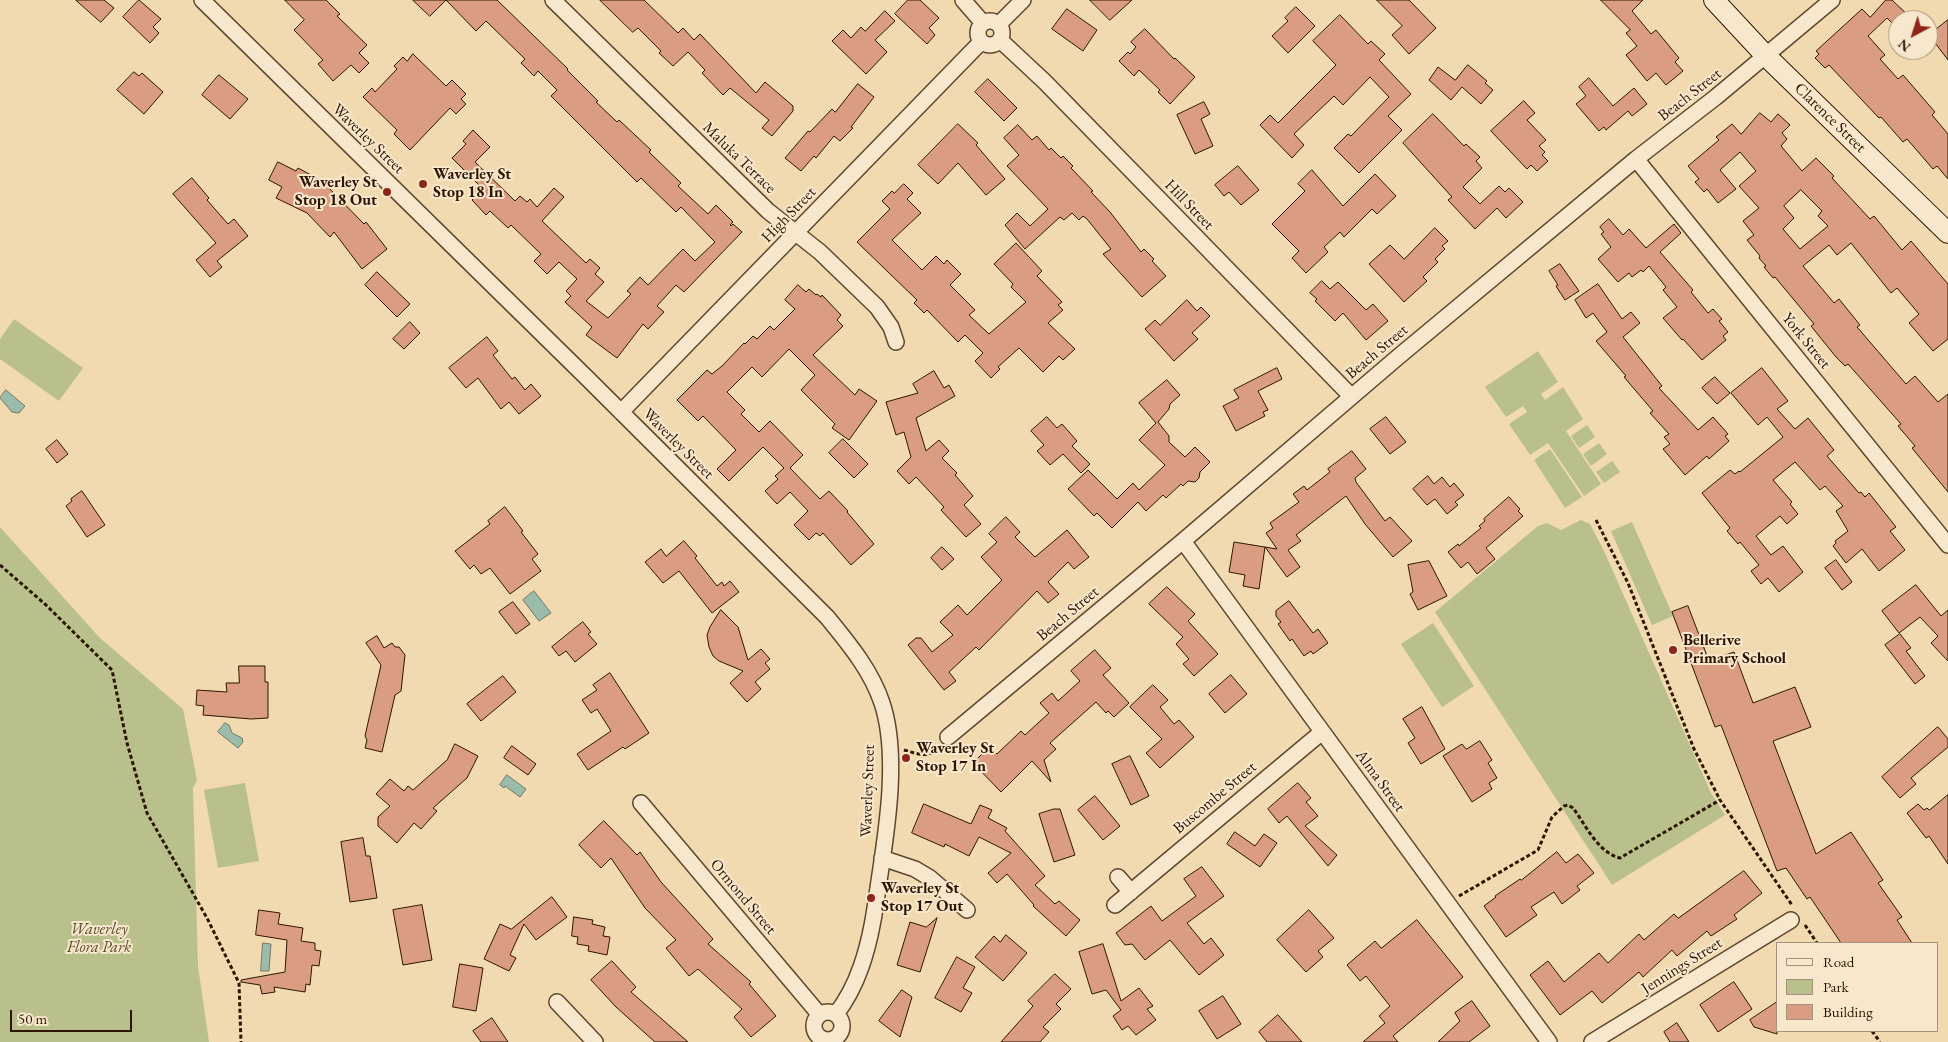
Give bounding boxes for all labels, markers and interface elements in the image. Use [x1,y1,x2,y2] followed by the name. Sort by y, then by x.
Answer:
[1888,10,1938,60] north arrow
[1894,35,1914,56] text: N
[1654,64,1726,126] street label: Beach Street
[1790,79,1870,157] street label: Clarence Street
[328,100,408,178] street label: Waverley Street
[698,118,780,198] street label: Maluka Terrace
[433,165,511,203] place label: Waverley St Stop 18 In
[295,173,377,211] place label: Waverley St Stop 18 Out
[1160,176,1218,234] street label: Hill Street
[417,178,429,190] marker: Waverley St Stop 18 In
[758,183,820,247] street label: High Street
[381,186,393,198] marker: Waverley St Stop 18 Out
[1778,309,1834,373] street label: York Street
[1342,321,1412,383] street label: Beach Street
[638,404,718,484] street label: Waverley Street
[1033,583,1103,645] street label: Beach Street
[1683,631,1786,669] place label: Bellerive Primary School
[1667,644,1679,656] marker: Bellerive Primary School
[916,739,994,777] place label: Waverley St Stop 17 In
[857,744,879,838] street label: Waverley Street
[1351,746,1409,816] street label: Alma Street
[900,752,912,764] marker: Waverley St Stop 17 In
[1170,758,1260,838] street label: Buscombe Street
[706,855,780,939] street label: Ormond Street
[881,879,963,917] place label: Waverley St Stop 17 Out
[865,892,877,904] marker: Waverley St Stop 17 Out
[67,920,131,958] park label: Waverley Flora Park
[1638,934,1726,998] street label: Jennings Street
[1776,942,1938,1032] legend
[1823,952,1854,971] text: Road
[1823,977,1849,996] text: Park
[12,1000,135,1032] scale bar
[1823,1002,1873,1021] text: Building
[18,1009,47,1028] text: 50 m

